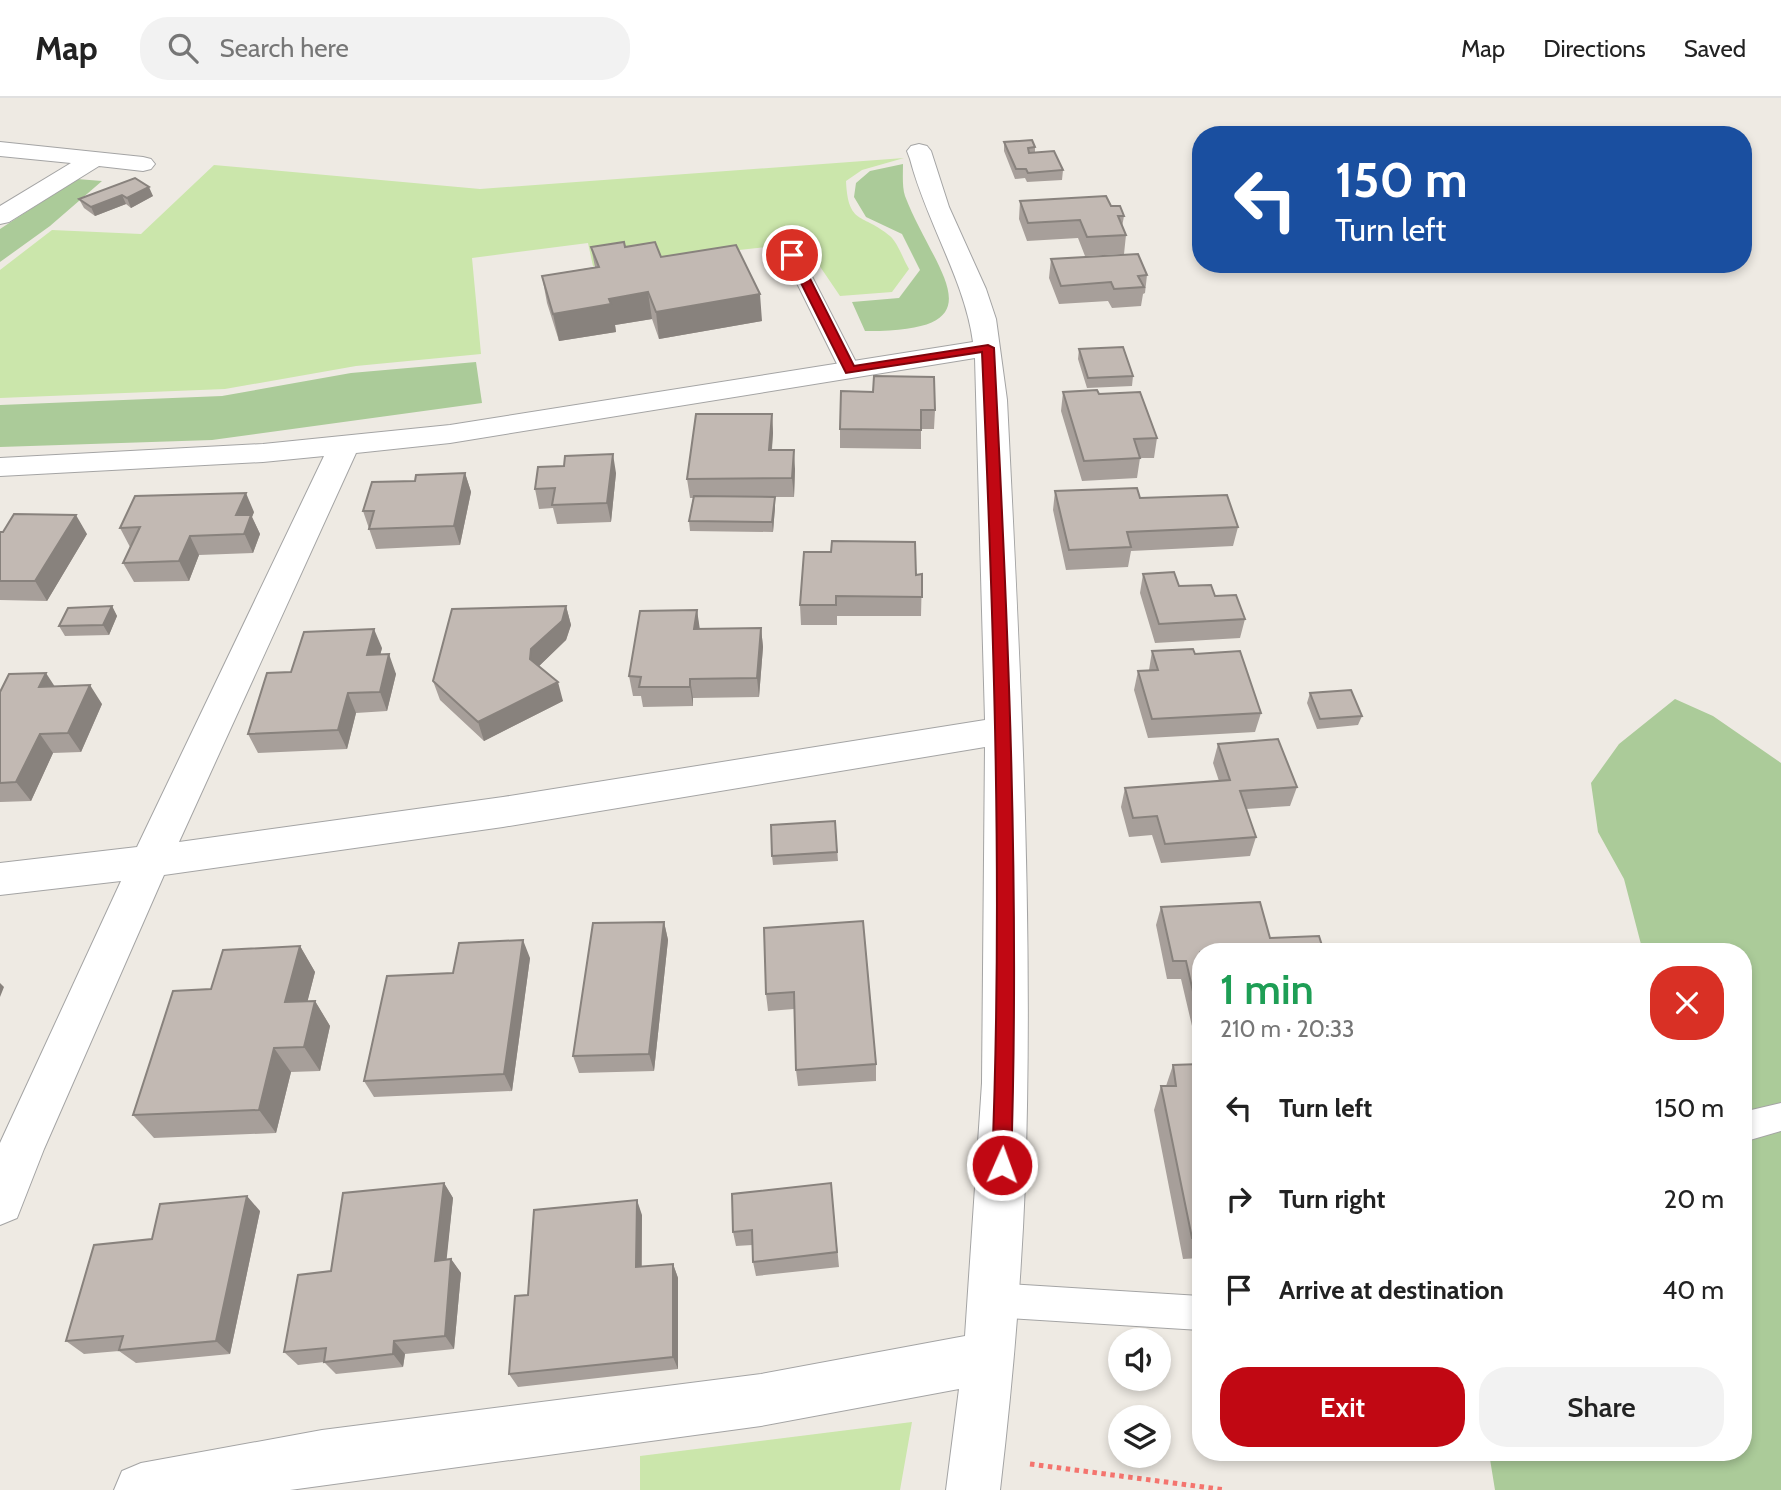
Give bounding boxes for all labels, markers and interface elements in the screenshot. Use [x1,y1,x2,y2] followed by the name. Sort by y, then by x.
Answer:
[140,17,630,80] search box
[35,28,98,68] text: Map
[164,29,202,67] icon: search
[220,32,349,64] text: Search here
[1461,34,1505,63] text: Map
[1543,34,1646,63] text: Directions
[1684,34,1746,63] text: Saved
[1335,150,1468,209] text: 150 m
[1220,154,1311,245] icon: left
[1335,210,1446,249] text: Turn left
[762,225,822,285] pin
[773,236,811,274] icon: arrive
[1220,963,1314,1015] text: 1 min
[1650,966,1724,1040] button: close
[1220,1015,1355,1043] text: 210 m · 20:33
[1220,1089,1258,1127] icon: left
[1279,1092,1372,1124] text: Turn left
[1655,1092,1724,1124] text: 150 m
[965,1128,1039,1202] position arrow
[1220,1180,1258,1218] icon: right
[1279,1183,1385,1215] text: Turn right
[1664,1183,1724,1215] text: 20 m
[1220,1271,1258,1309] icon: arrive
[1279,1274,1504,1306] text: Arrive at destination
[1662,1274,1724,1306] text: 40 m
[1108,1328,1171,1468] map controls
[1108,1328,1171,1391] button: sound
[1220,1367,1465,1447] button: Exit
[1479,1367,1724,1447] button: Share
[1108,1405,1171,1468] button: layers

